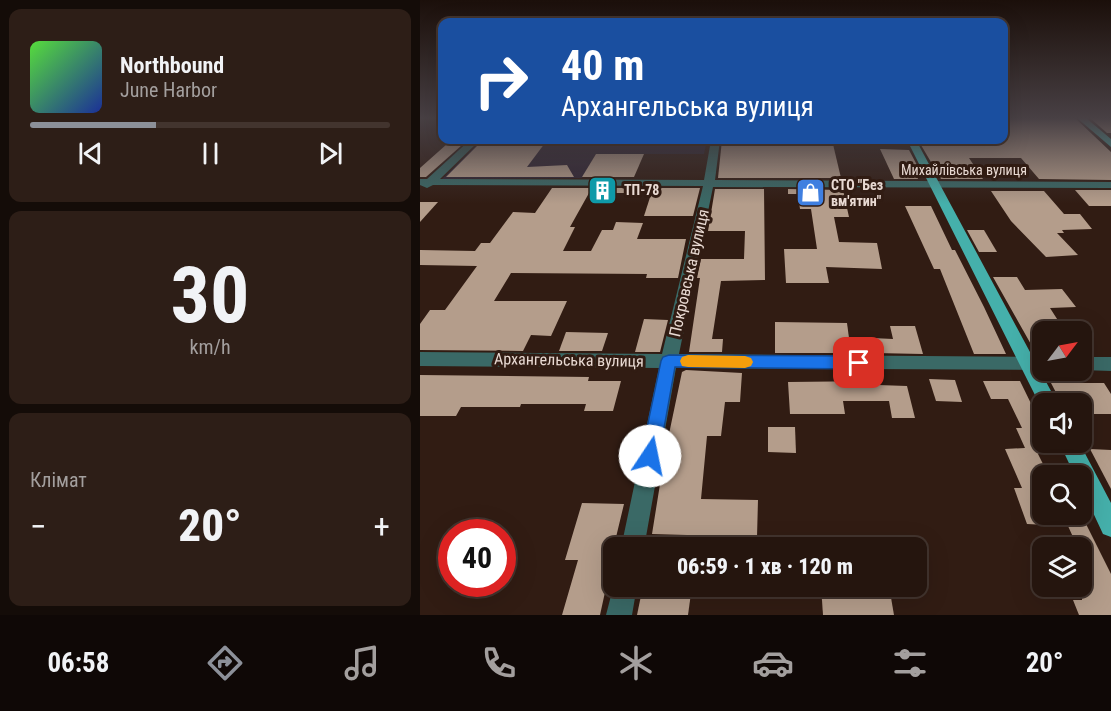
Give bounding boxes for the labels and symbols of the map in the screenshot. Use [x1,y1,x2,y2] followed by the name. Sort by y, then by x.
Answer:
[901,162,1027,178] street label: Михайлівська вулиця
[587,174,619,206] building icon: ТП-78
[794,177,826,209] shop icon: СТО "Без вм'ятин"
[831,177,883,209] place label: СТО "Без вм'ятин"
[624,182,659,198] place label: ТП-78
[665,207,713,339] street label: Покровська вулиця
[1032,321,1092,381] north arrow
[833,337,884,388] pin
[494,349,644,371] street label: Архангельська вулиця
[618,424,682,488] position arrow
[438,519,516,597] speed limit sign: 40

